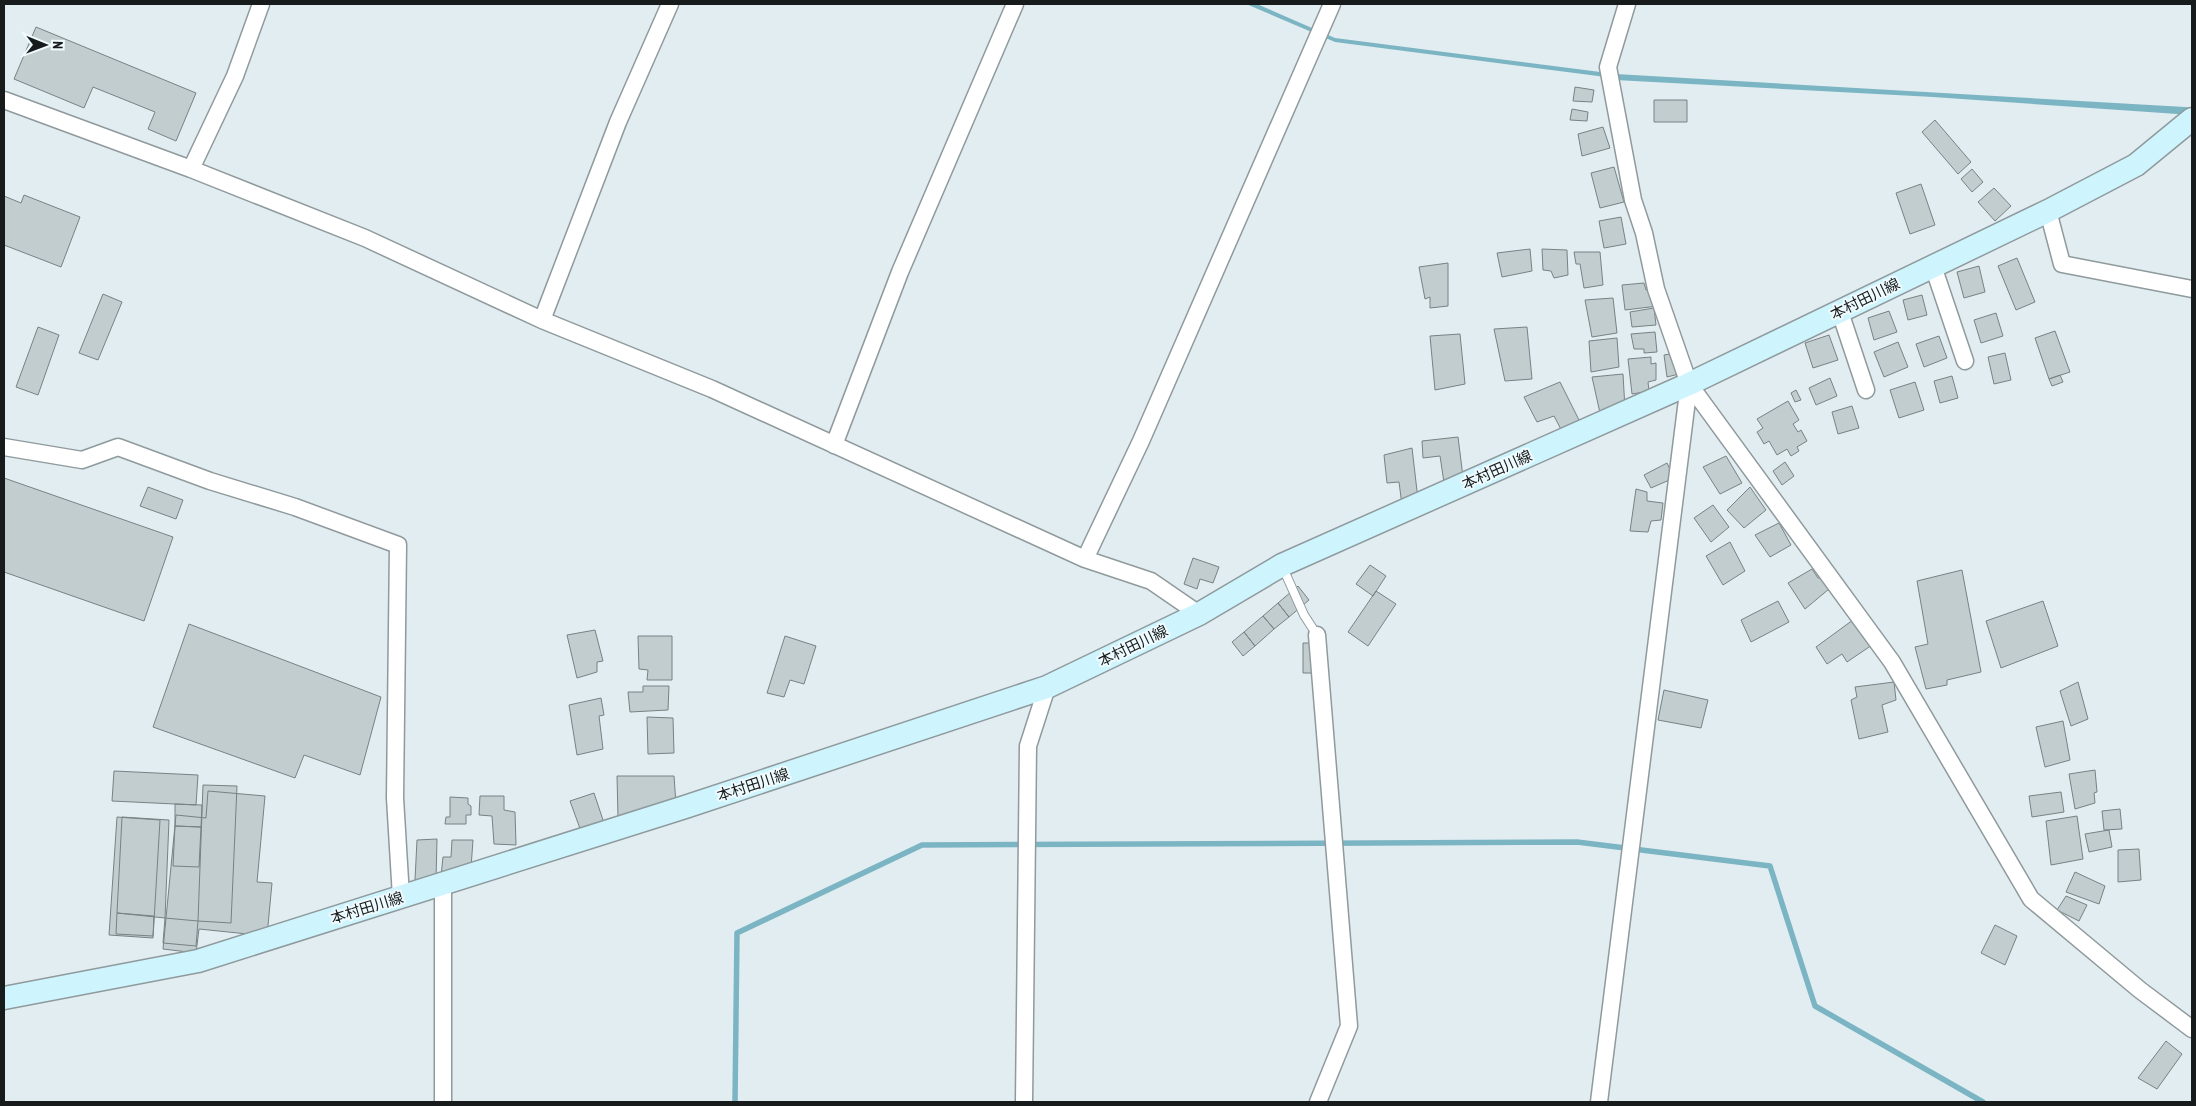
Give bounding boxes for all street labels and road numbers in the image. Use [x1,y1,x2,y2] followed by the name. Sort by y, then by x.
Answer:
[1827,274,1903,324] street label: 本村田川線
[1459,446,1535,493] street label: 本村田川線
[1095,621,1171,671] street label: 本村田川線
[714,764,791,805] street label: 本村田川線
[328,887,406,928] street label: 本村田川線

